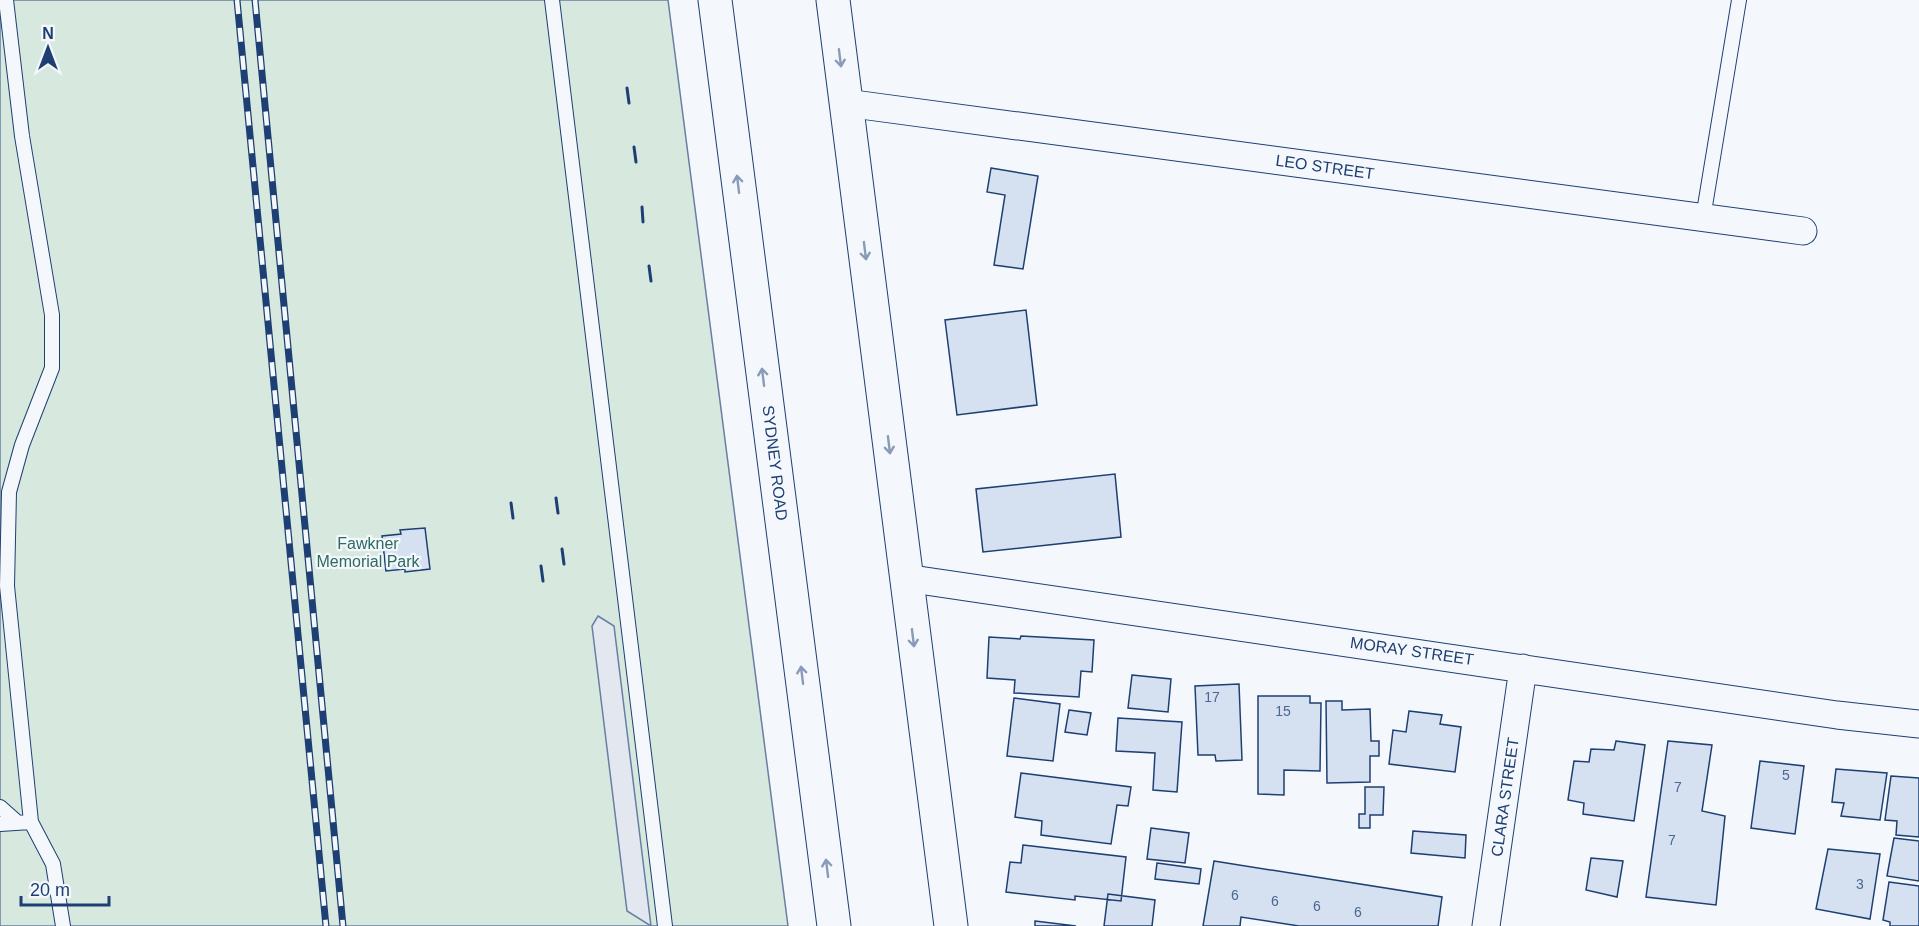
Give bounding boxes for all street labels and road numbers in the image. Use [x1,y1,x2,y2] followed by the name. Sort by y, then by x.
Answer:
[1275,152,1376,182] street label: LEO STREET
[759,404,791,522] street label: SYDNEY ROAD
[1349,634,1475,668] street label: MORAY STREET
[1488,736,1522,858] street label: CLARA STREET

